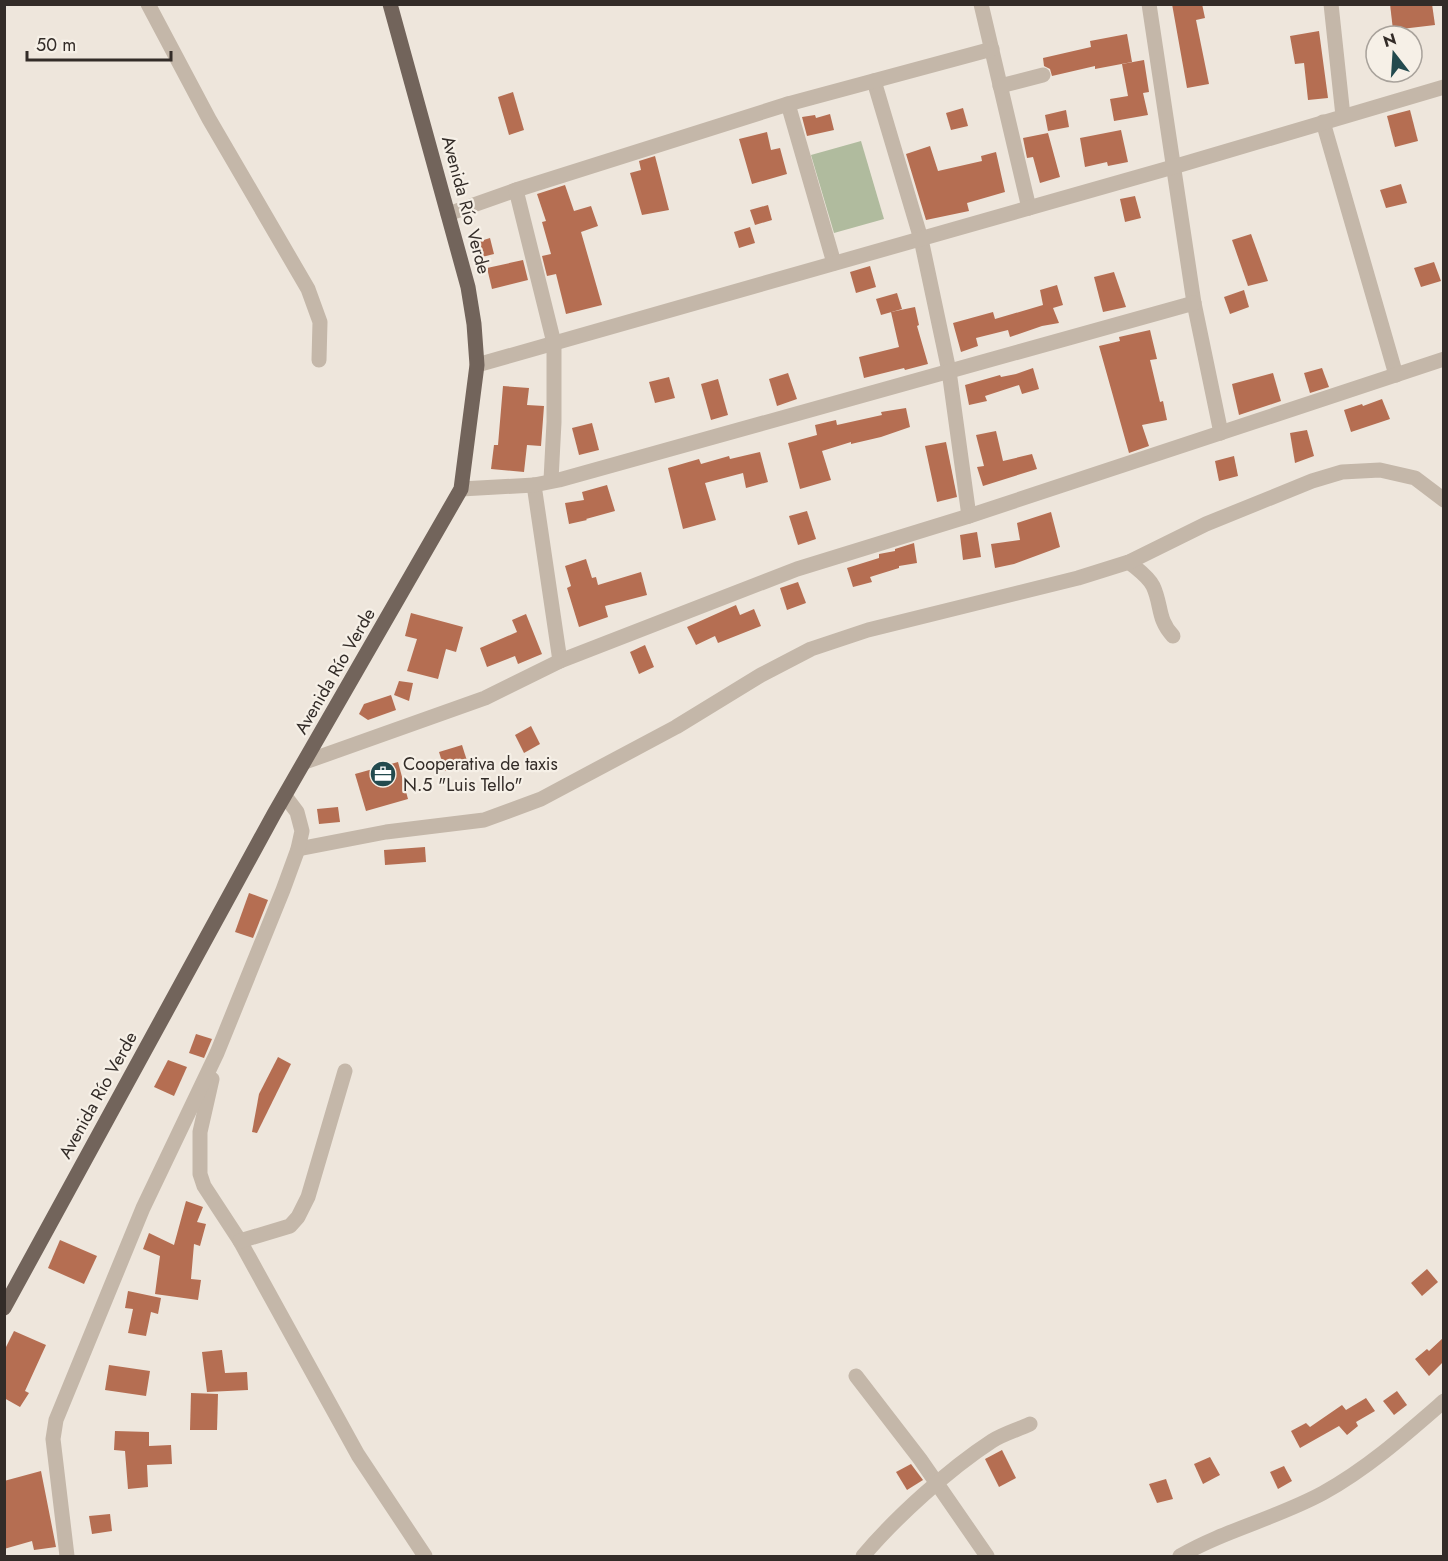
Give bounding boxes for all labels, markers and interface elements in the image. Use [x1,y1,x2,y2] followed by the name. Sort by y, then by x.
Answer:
[27,24,171,62] scale bar
[1364,24,1424,84] north arrow
[1380,27,1399,53] text: N
[36,32,76,58] text: 50 m
[435,133,497,277] street label: Avenida Río Verde
[288,603,382,739] street label: Avenida Río Verde
[403,751,558,798] place label: Cooperativa de taxis N.5 "Luis Tello"
[368,759,398,789] office icon: Cooperativa de taxis N.5 "Luis Tello"
[52,1027,144,1163] street label: Avenida Río Verde

